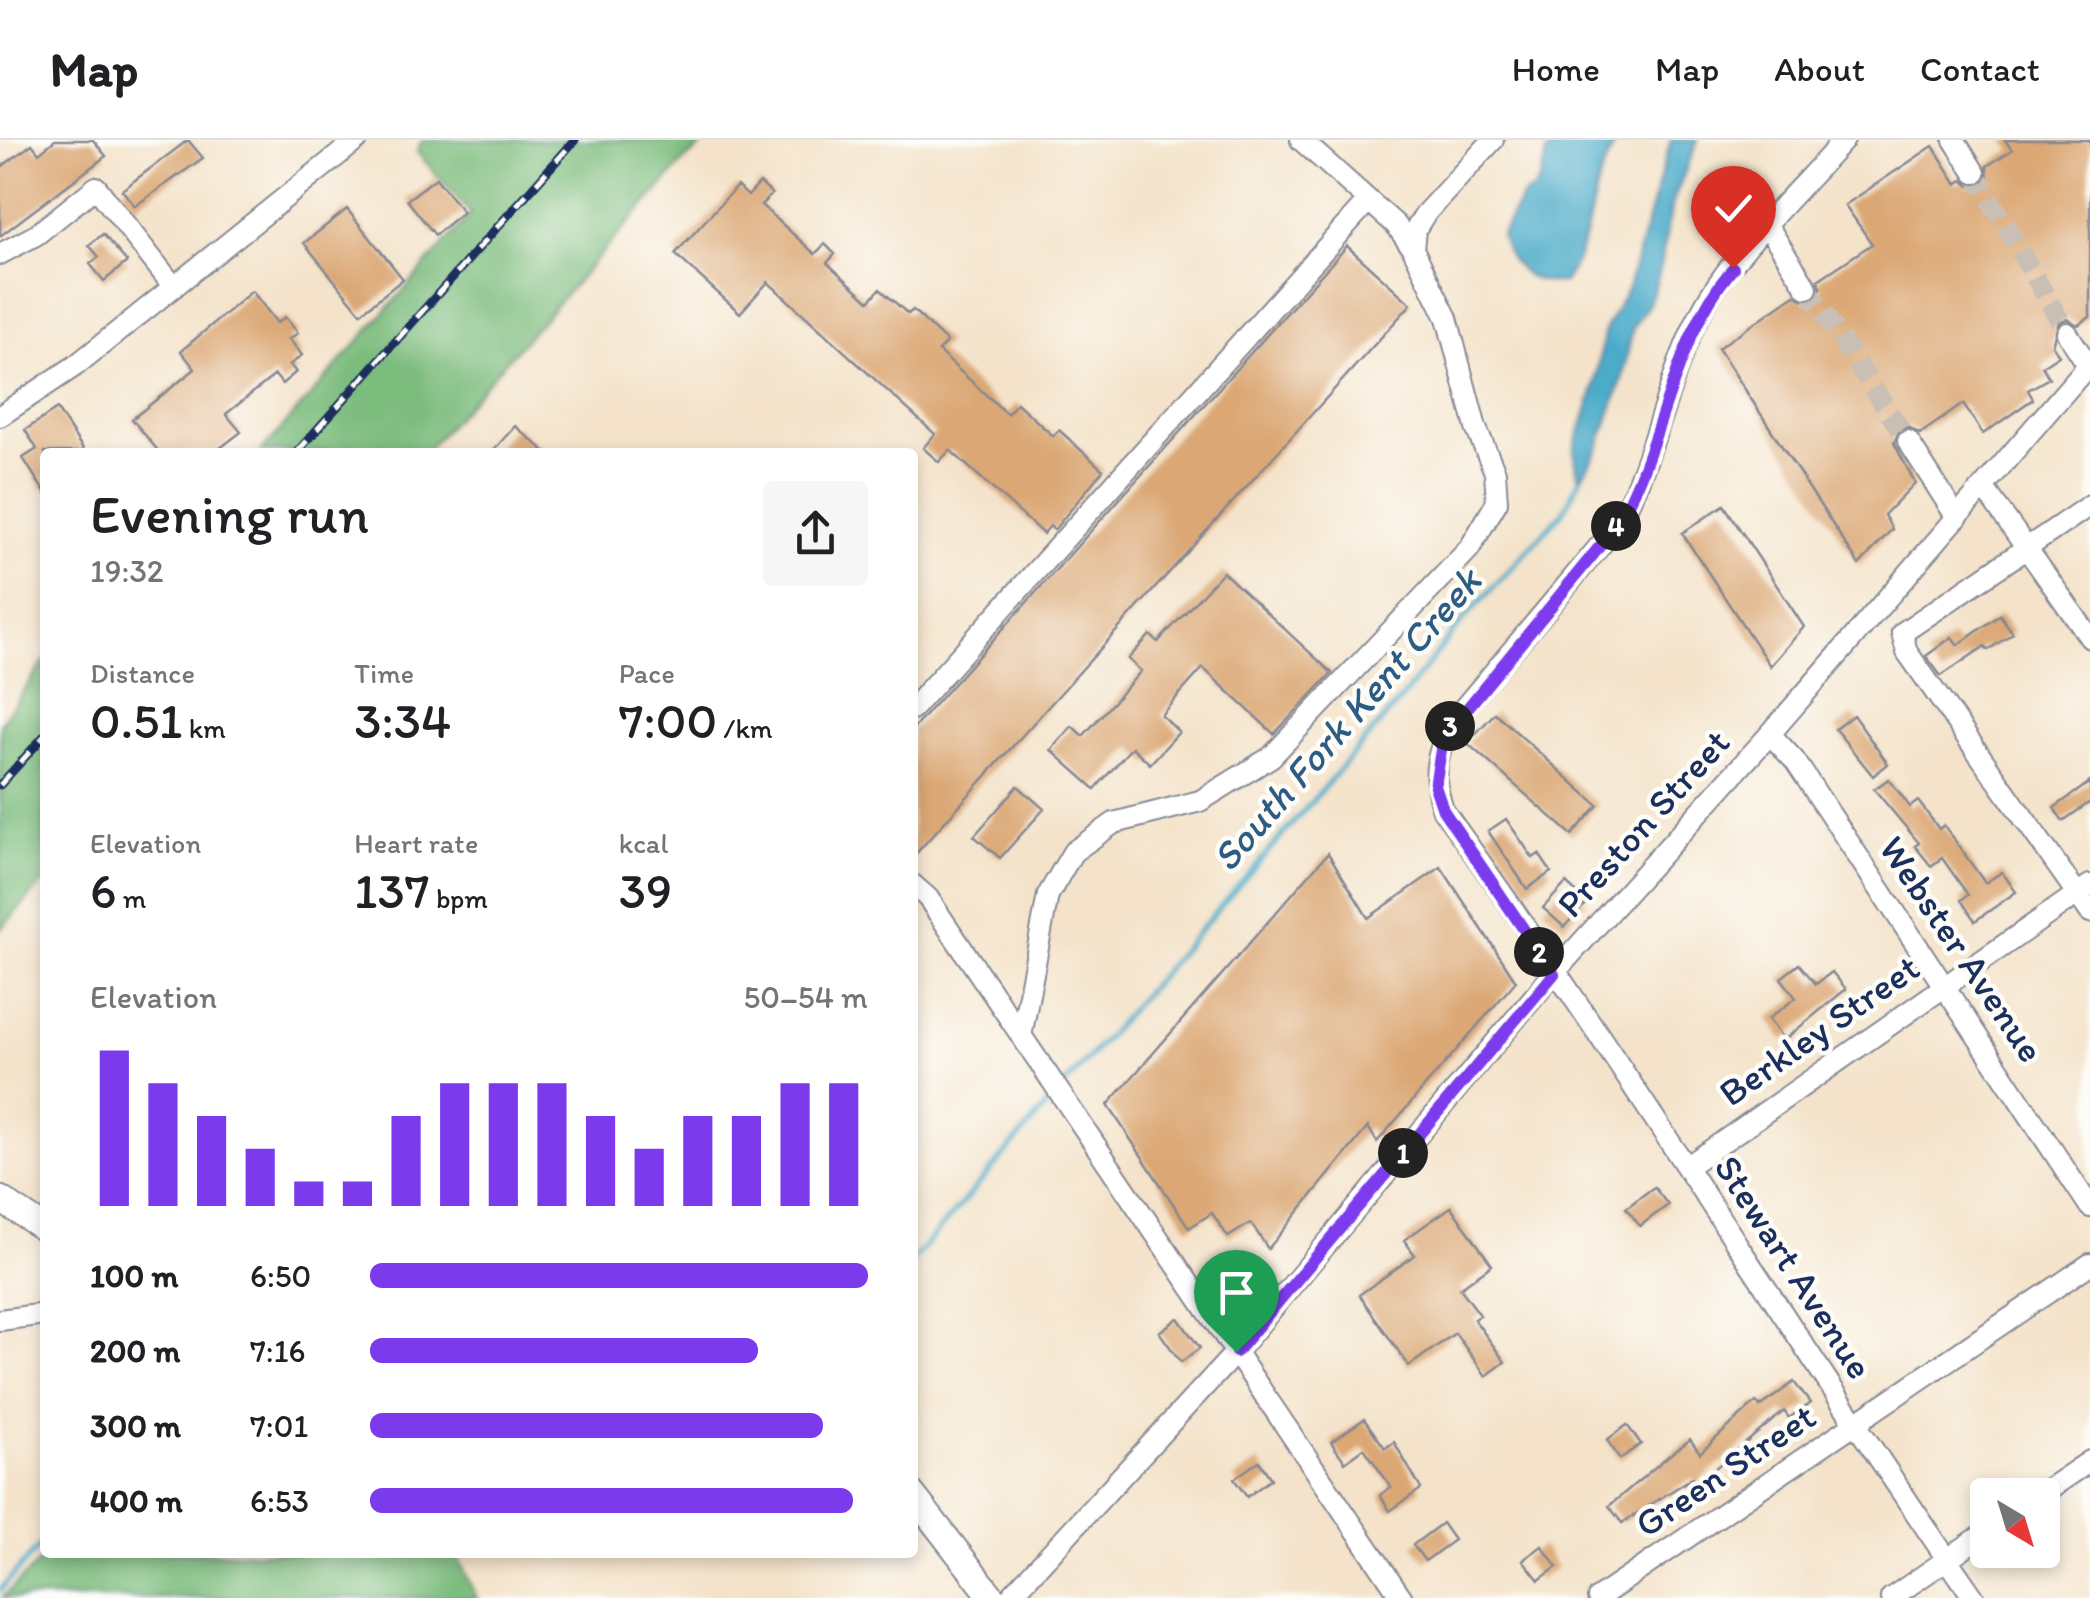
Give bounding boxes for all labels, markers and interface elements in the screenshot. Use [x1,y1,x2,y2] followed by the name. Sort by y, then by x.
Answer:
[50,40,138,98] text: Map
[1512,48,1600,90] text: Home
[1655,48,1719,90] text: Map
[1774,48,1865,90] text: About
[1920,48,2040,90] text: Contact
[1691,166,1776,269] pin
[1706,181,1761,236] icon: check
[90,481,369,547] text: Evening run
[763,481,868,586] button: share
[1591,501,1641,551] pin: 4
[1608,509,1624,543] text: 4
[90,552,164,590] text: 19:32
[1201,556,1492,880] water label: South Fork Kent Creek
[90,656,195,690] text: Distance
[354,656,414,690] text: Time
[619,656,675,690] text: Pace
[90,690,183,751] text: 0.51
[354,690,451,751] text: 3:34
[619,690,717,751] text: 7:00
[1425,701,1475,751] pin: 3
[1442,709,1458,743] text: 3
[183,711,226,745] text: km
[717,711,772,745] text: /km
[1547,720,1739,926] street label: Preston Street
[90,826,201,860] text: Elevation
[354,826,478,860] text: Heart rate
[619,826,668,860] text: kcal
[1869,827,2055,1071] street label: Webster Avenue
[90,860,116,921] text: 6
[354,860,430,921] text: 137
[619,860,672,921] text: 39
[116,881,146,915] text: m
[430,881,488,915] text: bpm
[1514,927,1564,977] pin: 2
[1532,935,1546,969] text: 2
[1710,944,1928,1116] street label: Berkley Street
[90,978,217,1016] text: Elevation
[743,978,868,1016] text: 50–54 m
[1378,1128,1428,1178] pin: 1
[1397,1136,1410,1170] text: 1
[1705,1147,1883,1387] street label: Stewart Avenue
[1194,1250,1279,1353] pin
[90,1257,178,1295] text: 100 m
[250,1257,311,1295] text: 6:50
[1209,1265,1264,1320] icon: arrive
[90,1332,180,1370] text: 200 m
[250,1332,306,1370] text: 7:16
[1626,1393,1824,1547] street label: Green Street
[90,1407,181,1445] text: 300 m
[250,1407,308,1445] text: 7:01
[1970,1478,2060,1568] north arrow
[1970,1478,2060,1568] map controls
[90,1482,183,1520] text: 400 m
[250,1482,309,1520] text: 6:53

